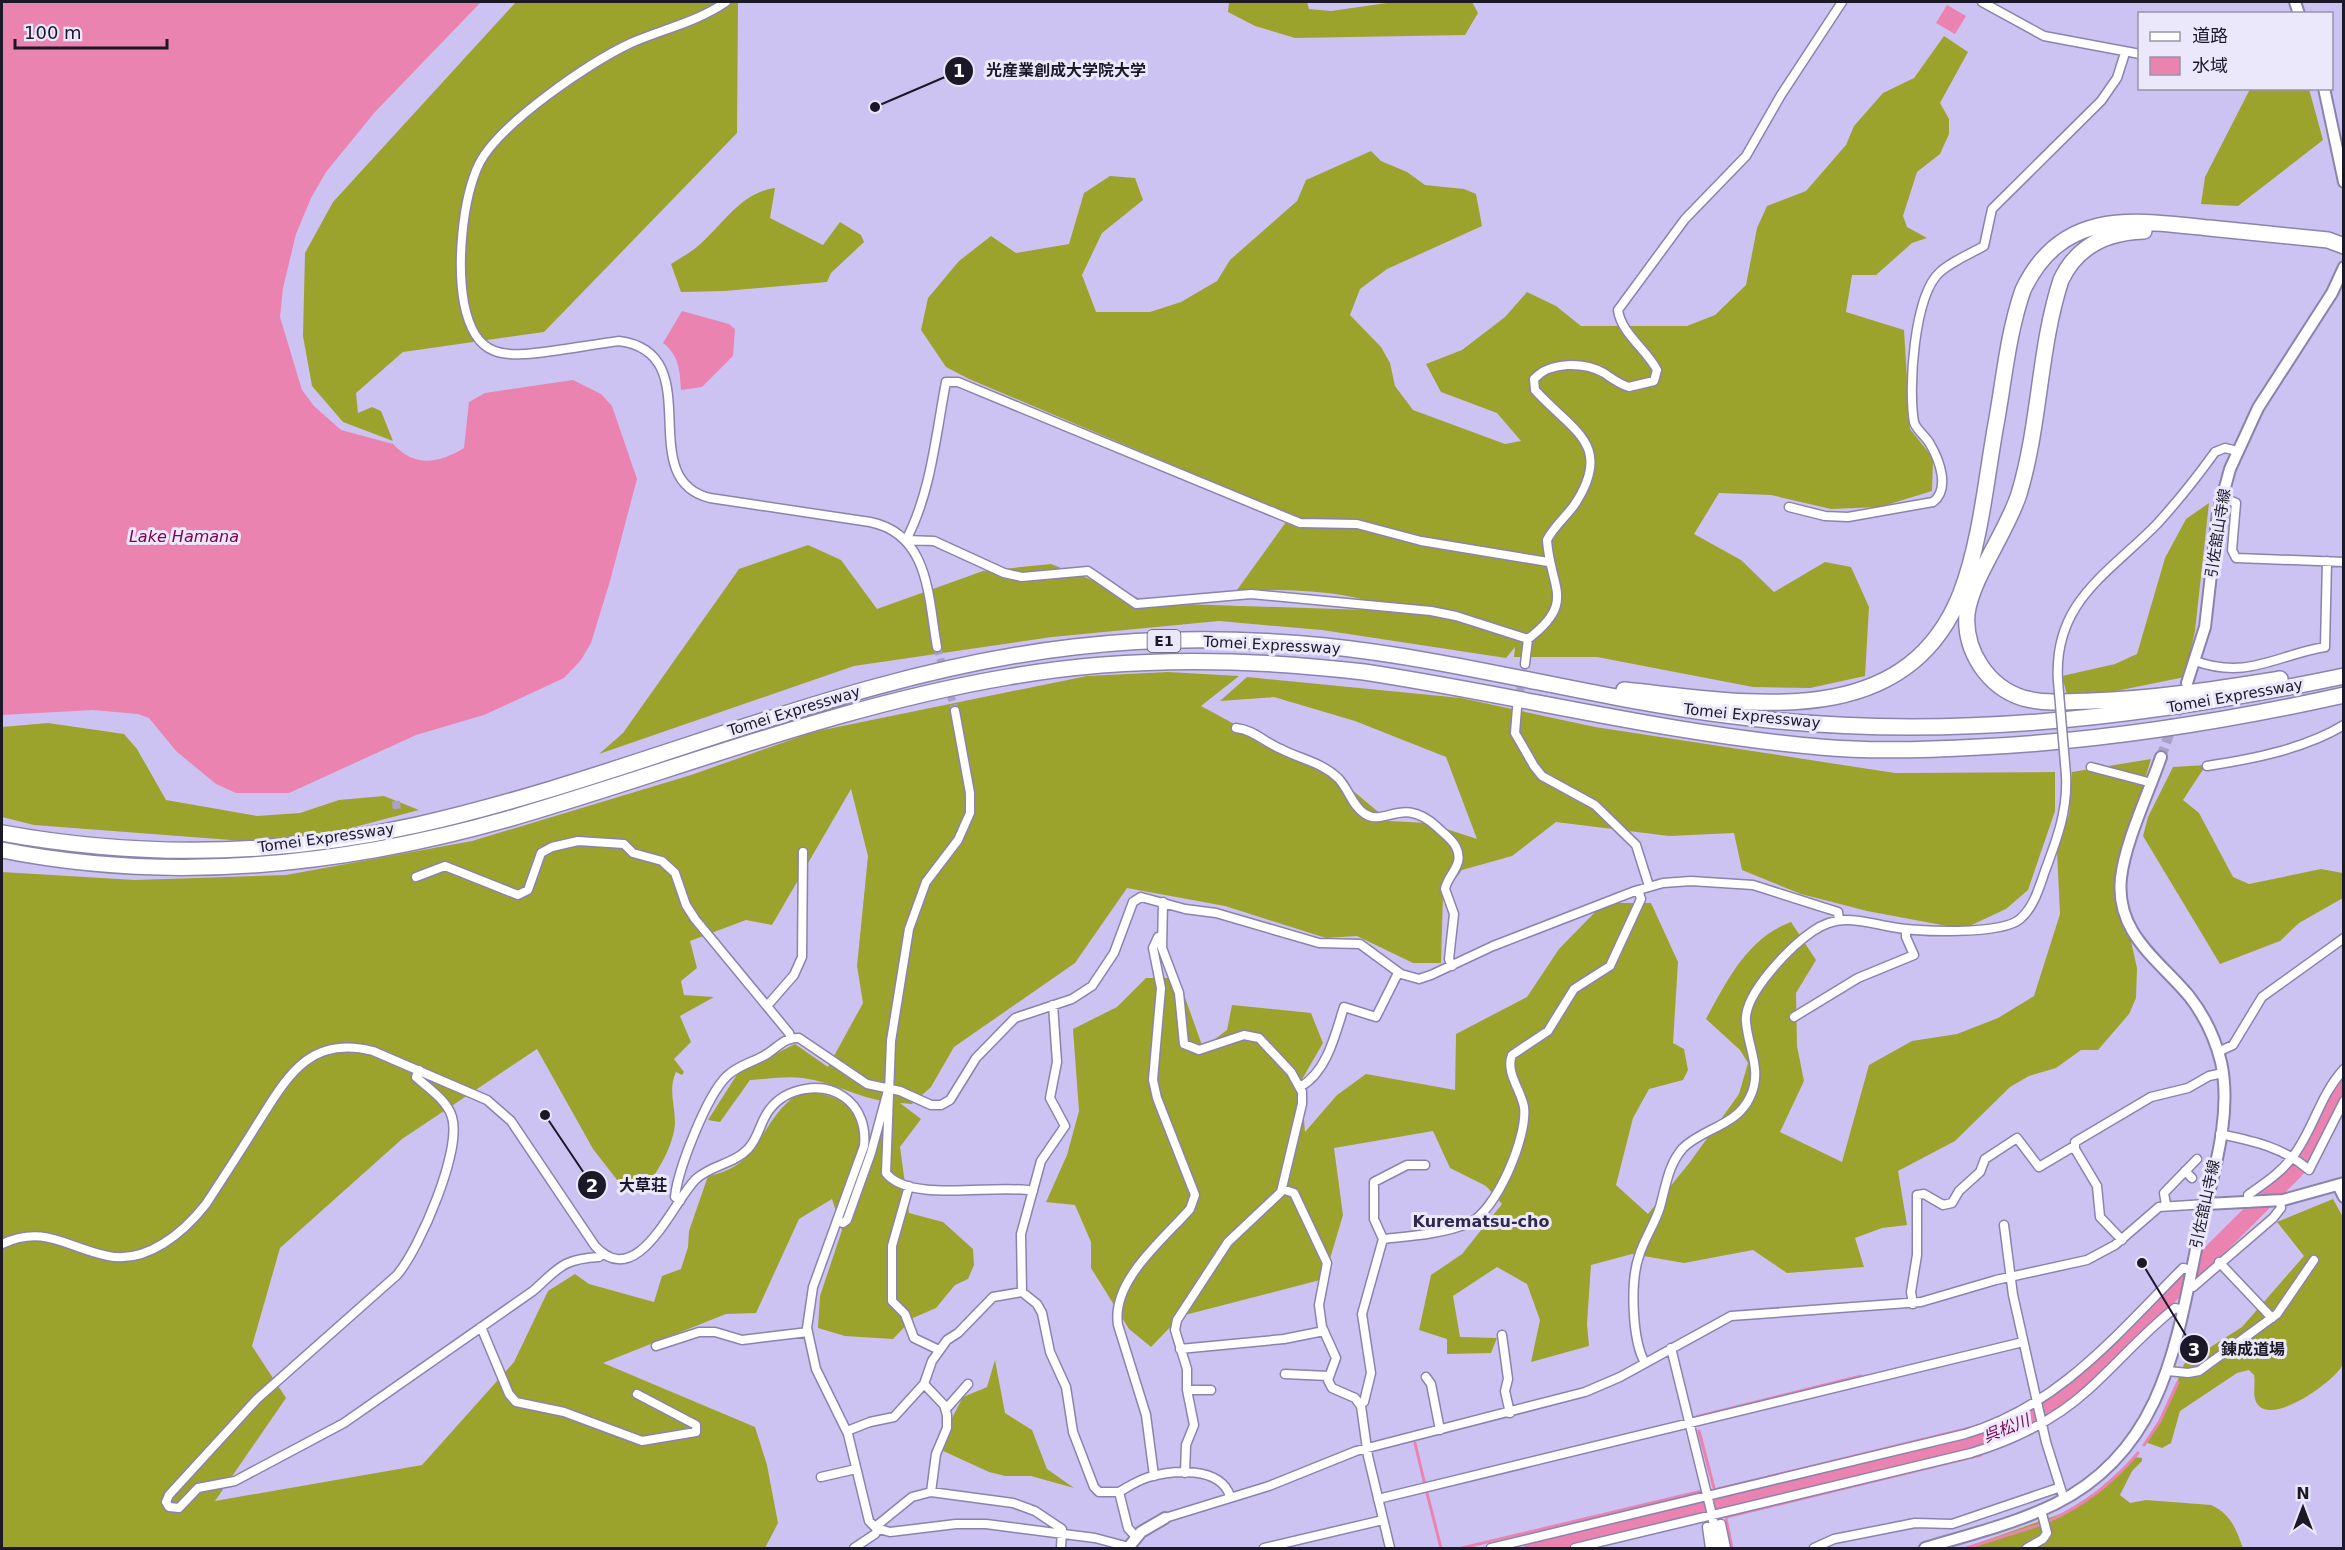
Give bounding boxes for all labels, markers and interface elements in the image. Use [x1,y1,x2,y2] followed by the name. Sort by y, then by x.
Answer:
[15,12,166,50] scale bar
[2138,12,2333,90] legend
[24,22,82,43] text: 100 m
[2192,25,2228,46] text: 道路
[944,54,1158,88] callout: 光産業創成大学院大学
[2192,55,2228,76] text: 水域
[953,60,965,81] text: 1
[986,61,1146,80] text: 光産業創成大学院大学
[2202,487,2234,579] street label: 引佐舘山寺線
[129,527,239,546] water label: Lake Hamana
[1148,630,1180,652] road number: E1
[1202,632,1341,658] street label: Tomei Expressway
[2165,675,2304,717] street label: Tomei Expressway
[725,682,862,740] street label: Tomei Expressway
[1682,700,1821,732] street label: Tomei Expressway
[256,820,395,857] street label: Tomei Expressway
[2187,1158,2223,1250] street label: 引佐舘山寺線
[577,1168,679,1202] callout: 大草荘
[586,1175,598,1196] text: 2
[619,1176,667,1195] text: 大草荘
[1413,1212,1549,1231] district label: Kurematsu-cho
[2179,1332,2297,1366] callout: 錬成道場
[2188,1339,2200,1360] text: 3
[2221,1340,2285,1359] text: 錬成道場
[1980,1410,2034,1446] water label: 呉松川
[2273,1478,2333,1538] north arrow
[2296,1484,2310,1503] text: N

